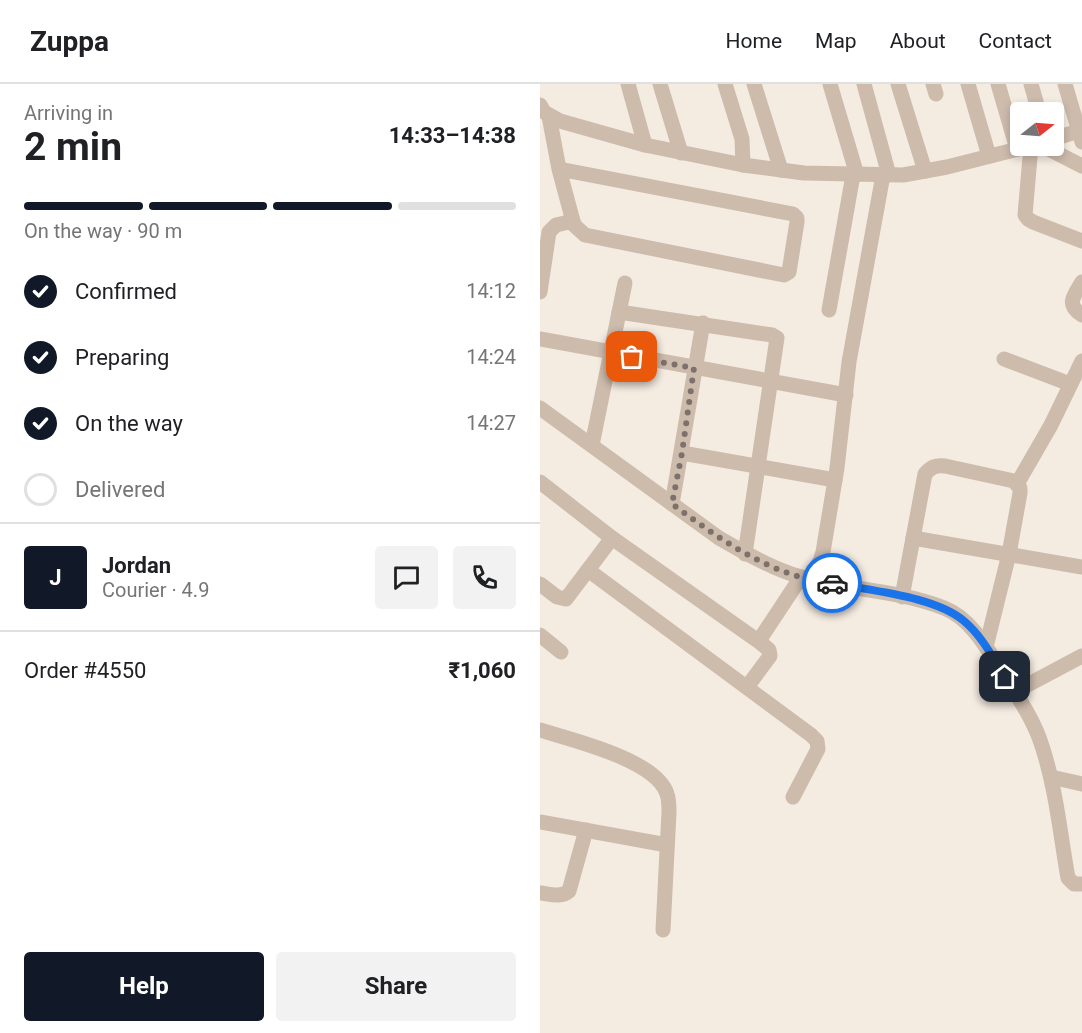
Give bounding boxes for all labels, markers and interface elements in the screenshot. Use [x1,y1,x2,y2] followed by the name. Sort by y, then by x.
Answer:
[30,25,109,58] text: Zuppa
[726,29,782,53] text: Home
[815,29,857,53] text: Map
[890,29,946,53] text: About
[979,29,1052,53] text: Contact
[24,101,113,125] text: Arriving in
[1010,102,1064,156] north arrow
[1010,102,1064,156] map controls
[389,123,516,148] text: 14:33–14:38
[24,124,122,170] text: 2 min
[24,219,182,243] text: On the way · 90 m
[24,275,57,308] icon: check
[75,279,177,304] text: Confirmed
[466,279,516,303] text: 14:12
[606,331,657,382] pin
[615,340,648,373] icon: bag
[24,341,57,374] icon: check
[75,345,169,370] text: Preparing
[466,345,516,369] text: 14:24
[24,407,57,440] icon: check
[75,411,183,436] text: On the way
[466,411,516,435] text: 14:27
[75,477,165,502] text: Delivered
[375,546,438,609] button: chat
[453,546,516,609] button: phone
[102,553,171,578] text: Jordan
[802,553,862,613] courier
[49,565,62,590] text: J
[816,567,849,600] icon: car
[102,578,209,602] text: Courier · 4.9
[979,651,1030,702] pin
[24,658,146,683] text: Order #4550
[449,658,516,683] text: ₹1,060
[988,660,1021,693] icon: home
[24,952,264,1021] button: Help
[276,952,516,1021] button: Share

